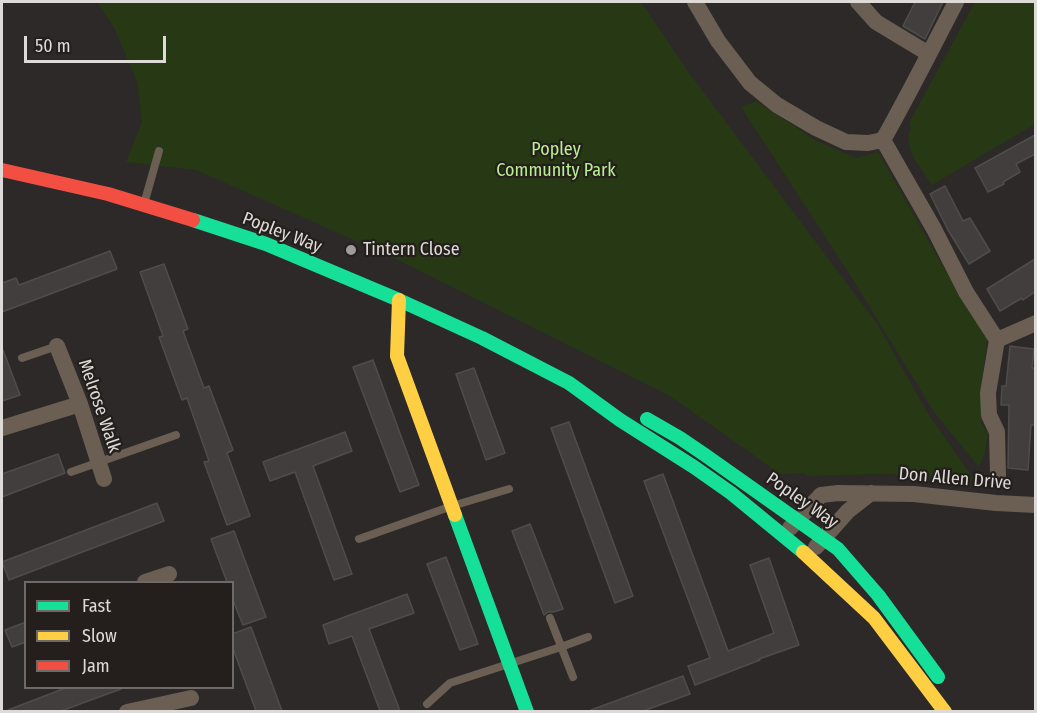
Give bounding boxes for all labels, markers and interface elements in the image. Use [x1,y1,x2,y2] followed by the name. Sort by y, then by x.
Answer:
[27,24,170,62] scale bar
[35,35,71,57] text: 50 m
[496,139,616,182] park label: Popley Community Park
[239,208,325,258] street label: Popley Way
[363,239,460,261] place label: Tintern Close
[344,243,358,257] marker: Tintern Close
[73,357,125,455] street label: Melrose Walk
[898,463,1012,495] street label: Don Allen Drive
[762,468,842,534] street label: Popley Way
[24,581,234,689] legend
[82,595,111,617] text: Fast
[82,625,117,647] text: Slow
[82,655,110,677] text: Jam

